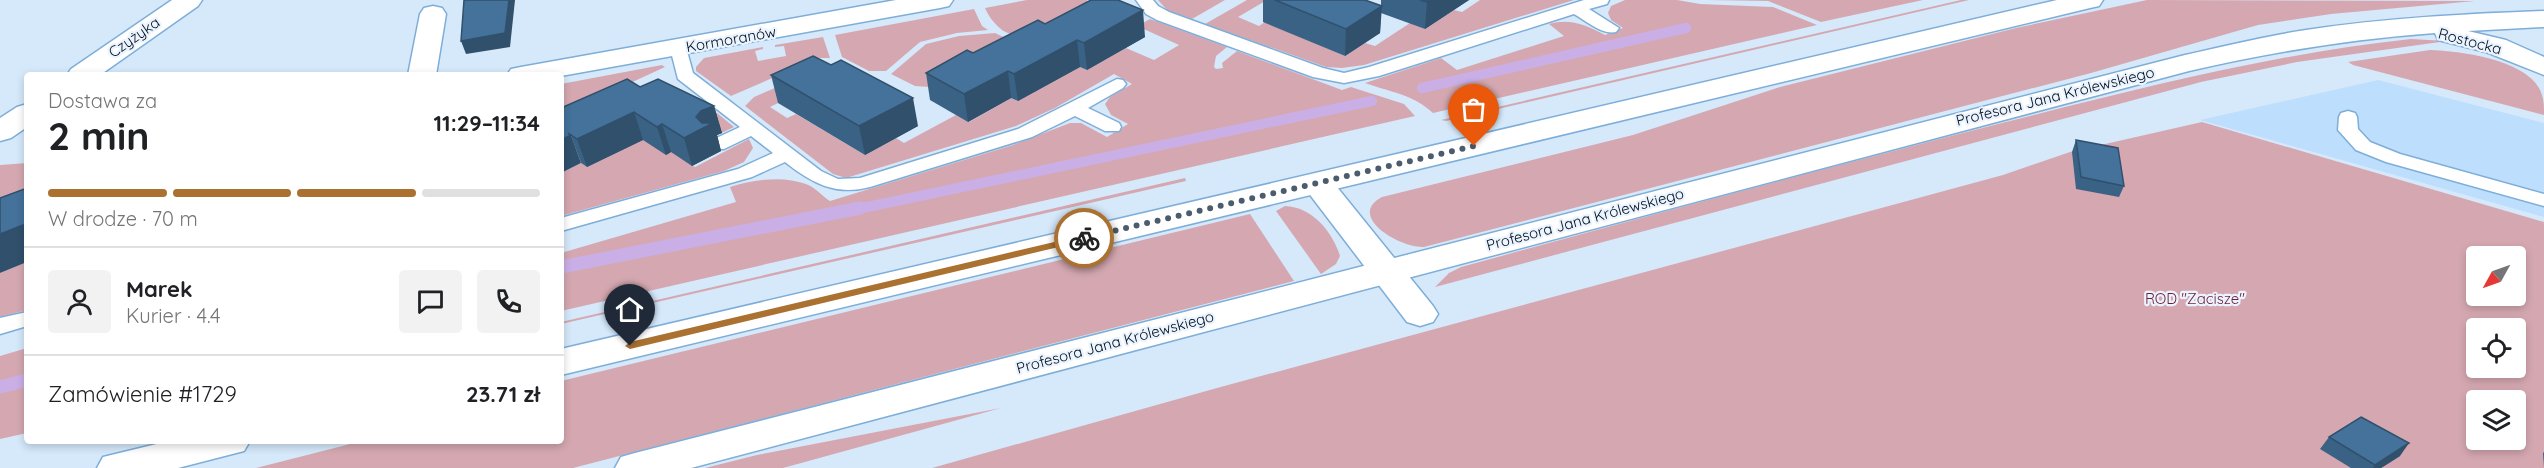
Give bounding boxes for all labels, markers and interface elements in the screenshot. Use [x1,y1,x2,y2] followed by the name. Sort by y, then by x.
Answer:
[105,13,163,61] street label: Czyżyka
[684,22,778,56] street label: Kormoranów
[2436,23,2504,59] street label: Rostocka
[1954,62,2156,130] street label: Profesora Jana Królewskiego
[1448,84,1499,146] pin
[48,88,157,113] text: Dostawa za
[1457,93,1490,126] icon: bag
[434,109,540,137] text: 11:29–11:34
[48,111,150,160] text: 2 min
[1484,183,1686,255] street label: Profesora Jana Królewskiego
[48,206,198,231] text: W drodze · 70 m
[1054,208,1114,268] courier
[1068,222,1101,255] icon: bike
[2466,246,2526,306] north arrow
[2466,246,2526,450] map controls
[48,270,111,333] button: person
[399,270,462,333] button: chat
[477,270,540,333] button: phone
[126,275,192,303] text: Marek
[604,284,655,346] pin
[2145,289,2245,308] park label: ROD "Zacisze"
[613,293,646,326] icon: home
[126,303,221,328] text: Kurier · 4.4
[1014,306,1216,378] street label: Profesora Jana Królewskiego
[2466,318,2526,378] button: locate
[48,380,237,408] text: Zamówienie #1729
[466,380,540,408] text: 23.71 zł
[2466,390,2526,450] button: layers

